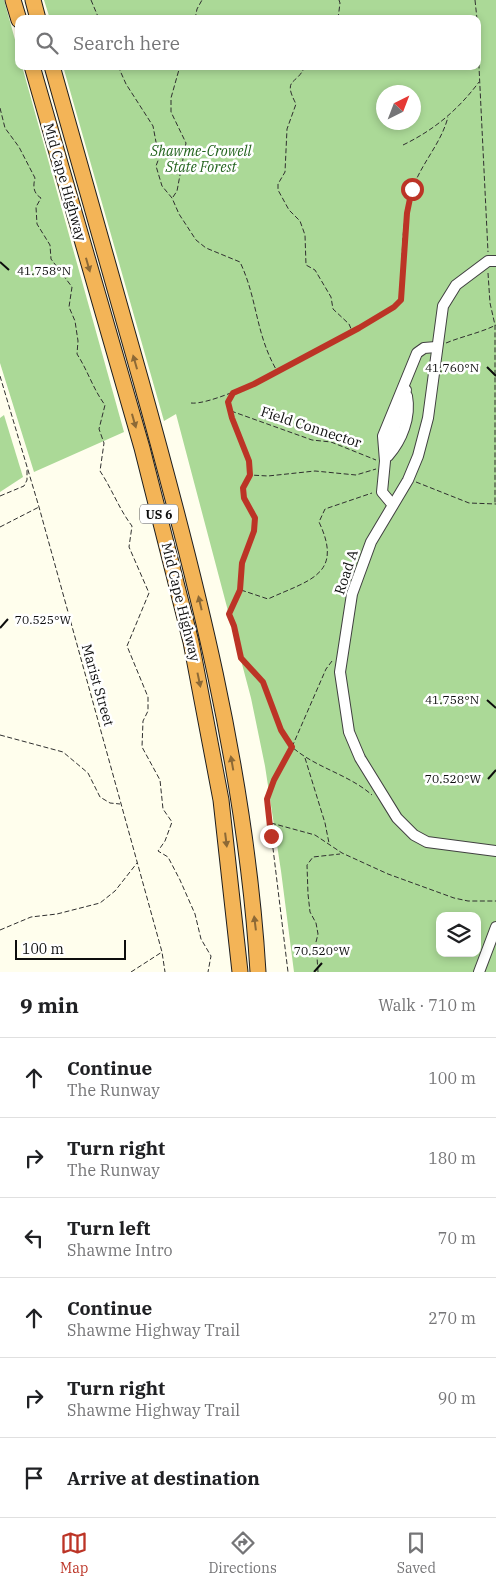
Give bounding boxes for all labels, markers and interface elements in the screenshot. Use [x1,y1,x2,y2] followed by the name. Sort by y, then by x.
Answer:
[15,15,481,70] search box
[33,29,61,57] icon: search
[73,31,180,55] text: Search here
[376,85,421,130] north arrow
[40,121,91,244] street label: Mid Cape Highway
[150,142,253,176] park label: Shawme-Crowell State Forest
[401,178,424,201] route start
[85,257,93,272] one-way arrow
[17,263,71,278] text: 41.758°N
[131,354,139,369] one-way arrow
[425,360,479,375] text: 41.760°N
[258,402,364,452] street label: Field Connector
[130,413,138,428] one-way arrow
[140,504,178,524] road number: US 6
[158,541,205,664] street label: Mid Cape Highway
[330,547,362,597] street label: Road A
[196,596,204,611] one-way arrow
[15,612,72,627] text: 70.525°W
[78,642,118,728] street label: Marist Street
[196,672,204,688] one-way arrow
[425,692,479,707] text: 41.758°N
[228,754,236,770] one-way arrow
[425,771,482,786] text: 70.520°W
[260,825,283,848] route end
[222,833,230,849] one-way arrow
[436,912,481,957] map controls
[436,912,481,957] button: layers
[251,915,259,931] one-way arrow
[15,937,126,960] scale bar
[22,940,64,958] text: 100 m
[294,943,351,958] text: 70.520°W
[20,991,79,1019] text: 9 min
[378,995,476,1015] text: Walk · 710 m
[67,1056,152,1080] text: Continue
[20,1064,48,1092] icon: ahead
[428,1068,476,1088] text: 100 m
[67,1080,160,1100] text: The Runway
[67,1136,165,1160] text: Turn right
[20,1144,48,1172] icon: right
[428,1148,476,1168] text: 180 m
[67,1160,160,1180] text: The Runway
[67,1216,150,1240] text: Turn left
[20,1224,48,1252] icon: left
[438,1228,476,1248] text: 70 m
[67,1240,173,1260] text: Shawme Intro
[67,1296,152,1320] text: Continue
[20,1304,48,1332] icon: ahead
[428,1308,476,1328] text: 270 m
[67,1320,240,1340] text: Shawme Highway Trail
[67,1376,165,1400] text: Turn right
[20,1384,48,1412] icon: right
[438,1388,476,1408] text: 90 m
[67,1400,240,1420] text: Shawme Highway Trail
[20,1464,48,1492] icon: arrive
[67,1466,260,1490] text: Arrive at destination
[60,1529,88,1577] tab: Map
[208,1529,277,1577] tab: Directions
[397,1529,436,1577] tab: Saved

